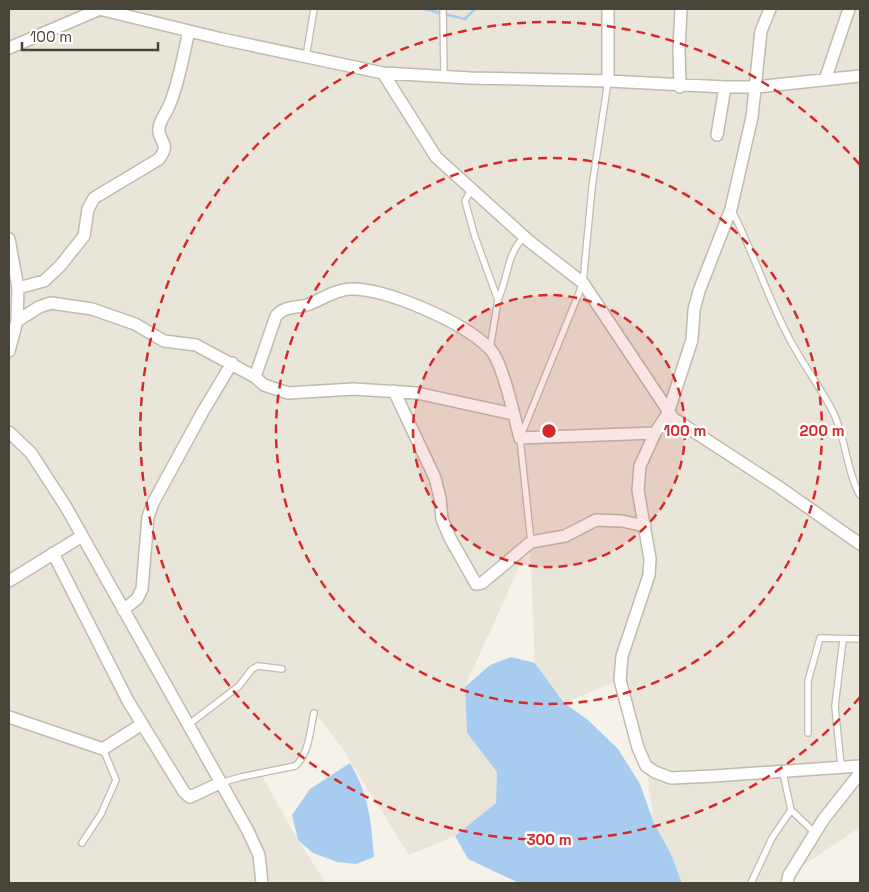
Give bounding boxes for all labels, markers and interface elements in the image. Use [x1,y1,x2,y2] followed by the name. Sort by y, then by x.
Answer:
[22,20,159,52] scale bar
[30,27,72,46] text: 100 m
[664,421,706,440] text: 100 m
[800,421,844,440] text: 200 m
[540,422,558,440] centre of rings
[526,830,572,849] text: 300 m

